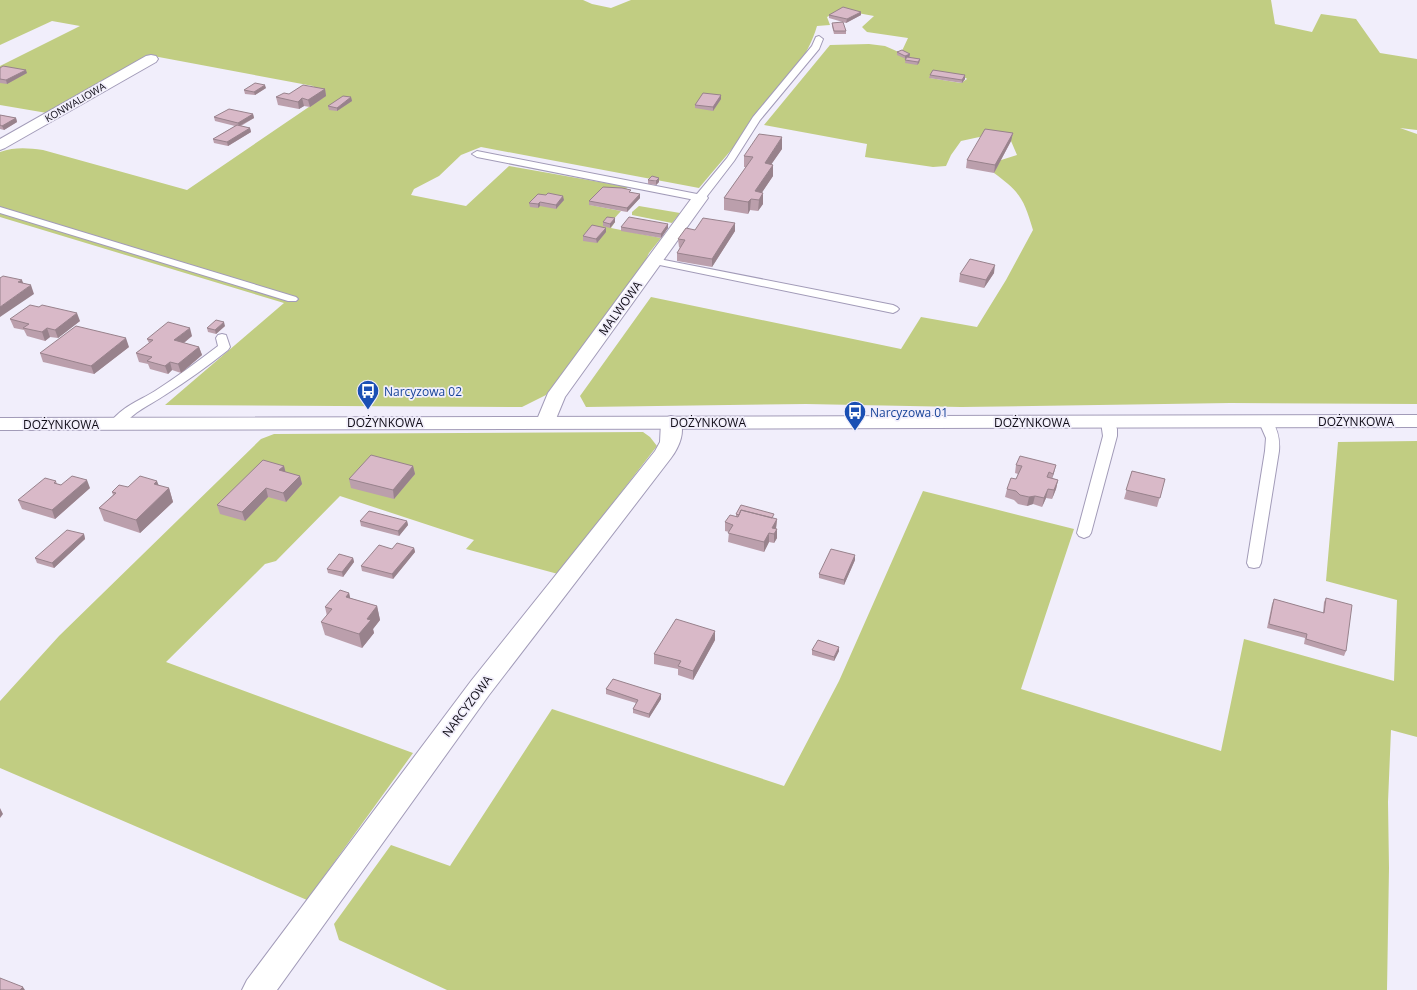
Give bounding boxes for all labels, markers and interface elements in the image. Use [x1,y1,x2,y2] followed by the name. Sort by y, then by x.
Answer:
[42,79,109,125] street label: KONWALIOWA
[594,277,646,339] street label: MALWOWA
[355,378,381,411] bus stop icon: Narcyzowa 02
[384,383,462,400] place label: Narcyzowa 02
[842,399,868,432] bus stop icon: Narcyzowa 01
[870,404,948,421] place label: Narcyzowa 01
[1318,413,1394,430] street label: DOŻYNKOWA
[347,414,423,431] street label: DOŻYNKOWA
[670,414,746,431] street label: DOŻYNKOWA
[994,414,1070,431] street label: DOŻYNKOWA
[23,416,99,433] street label: DOŻYNKOWA
[438,671,496,740] street label: NARCYZOWA

